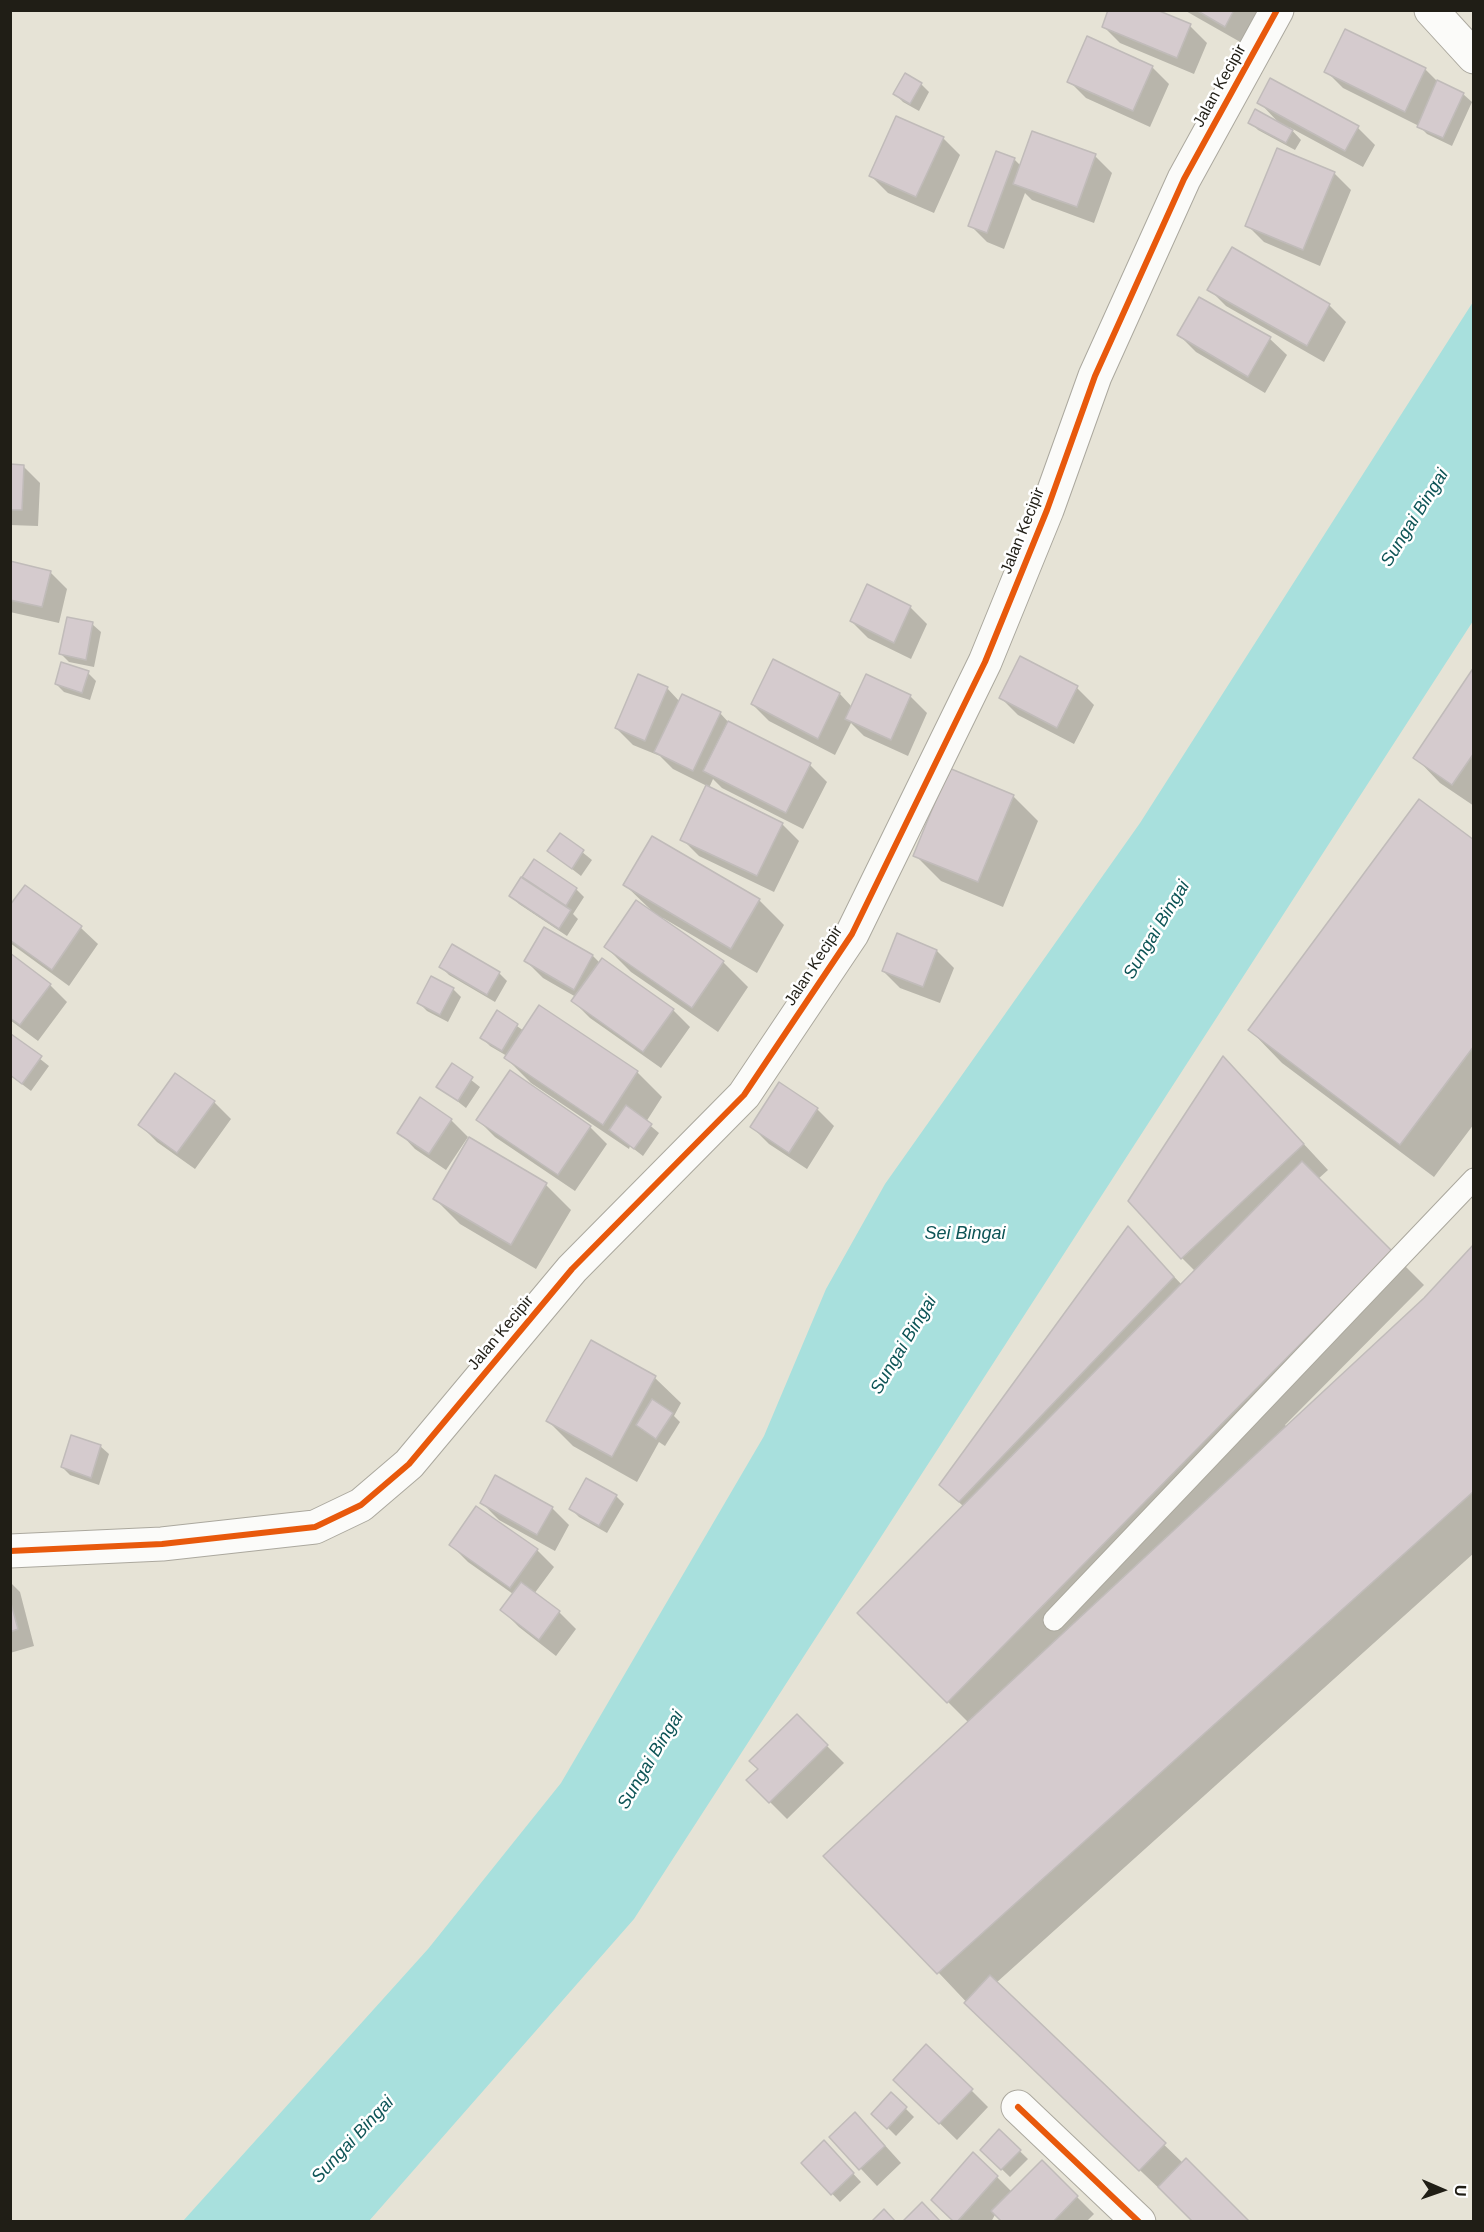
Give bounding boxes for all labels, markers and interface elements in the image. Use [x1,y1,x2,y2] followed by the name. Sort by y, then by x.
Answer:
[1189,41,1251,131] street label: Jalan Kecipir
[1376,465,1454,571] water label: Sungai Bingai
[997,485,1049,577] street label: Jalan Kecipir
[1119,877,1195,983] water label: Sungai Bingai
[781,922,847,1010] street label: Jalan Kecipir
[924,1223,1006,1245] water label: Sei Bingai
[464,1292,538,1374] street label: Jalan Kecipir
[866,1292,942,1398] water label: Sungai Bingai
[613,1707,689,1813] water label: Sungai Bingai
[307,2092,399,2188] water label: Sungai Bingai
[1412,2160,1472,2220] north arrow
[1452,2185,1469,2197] text: U

